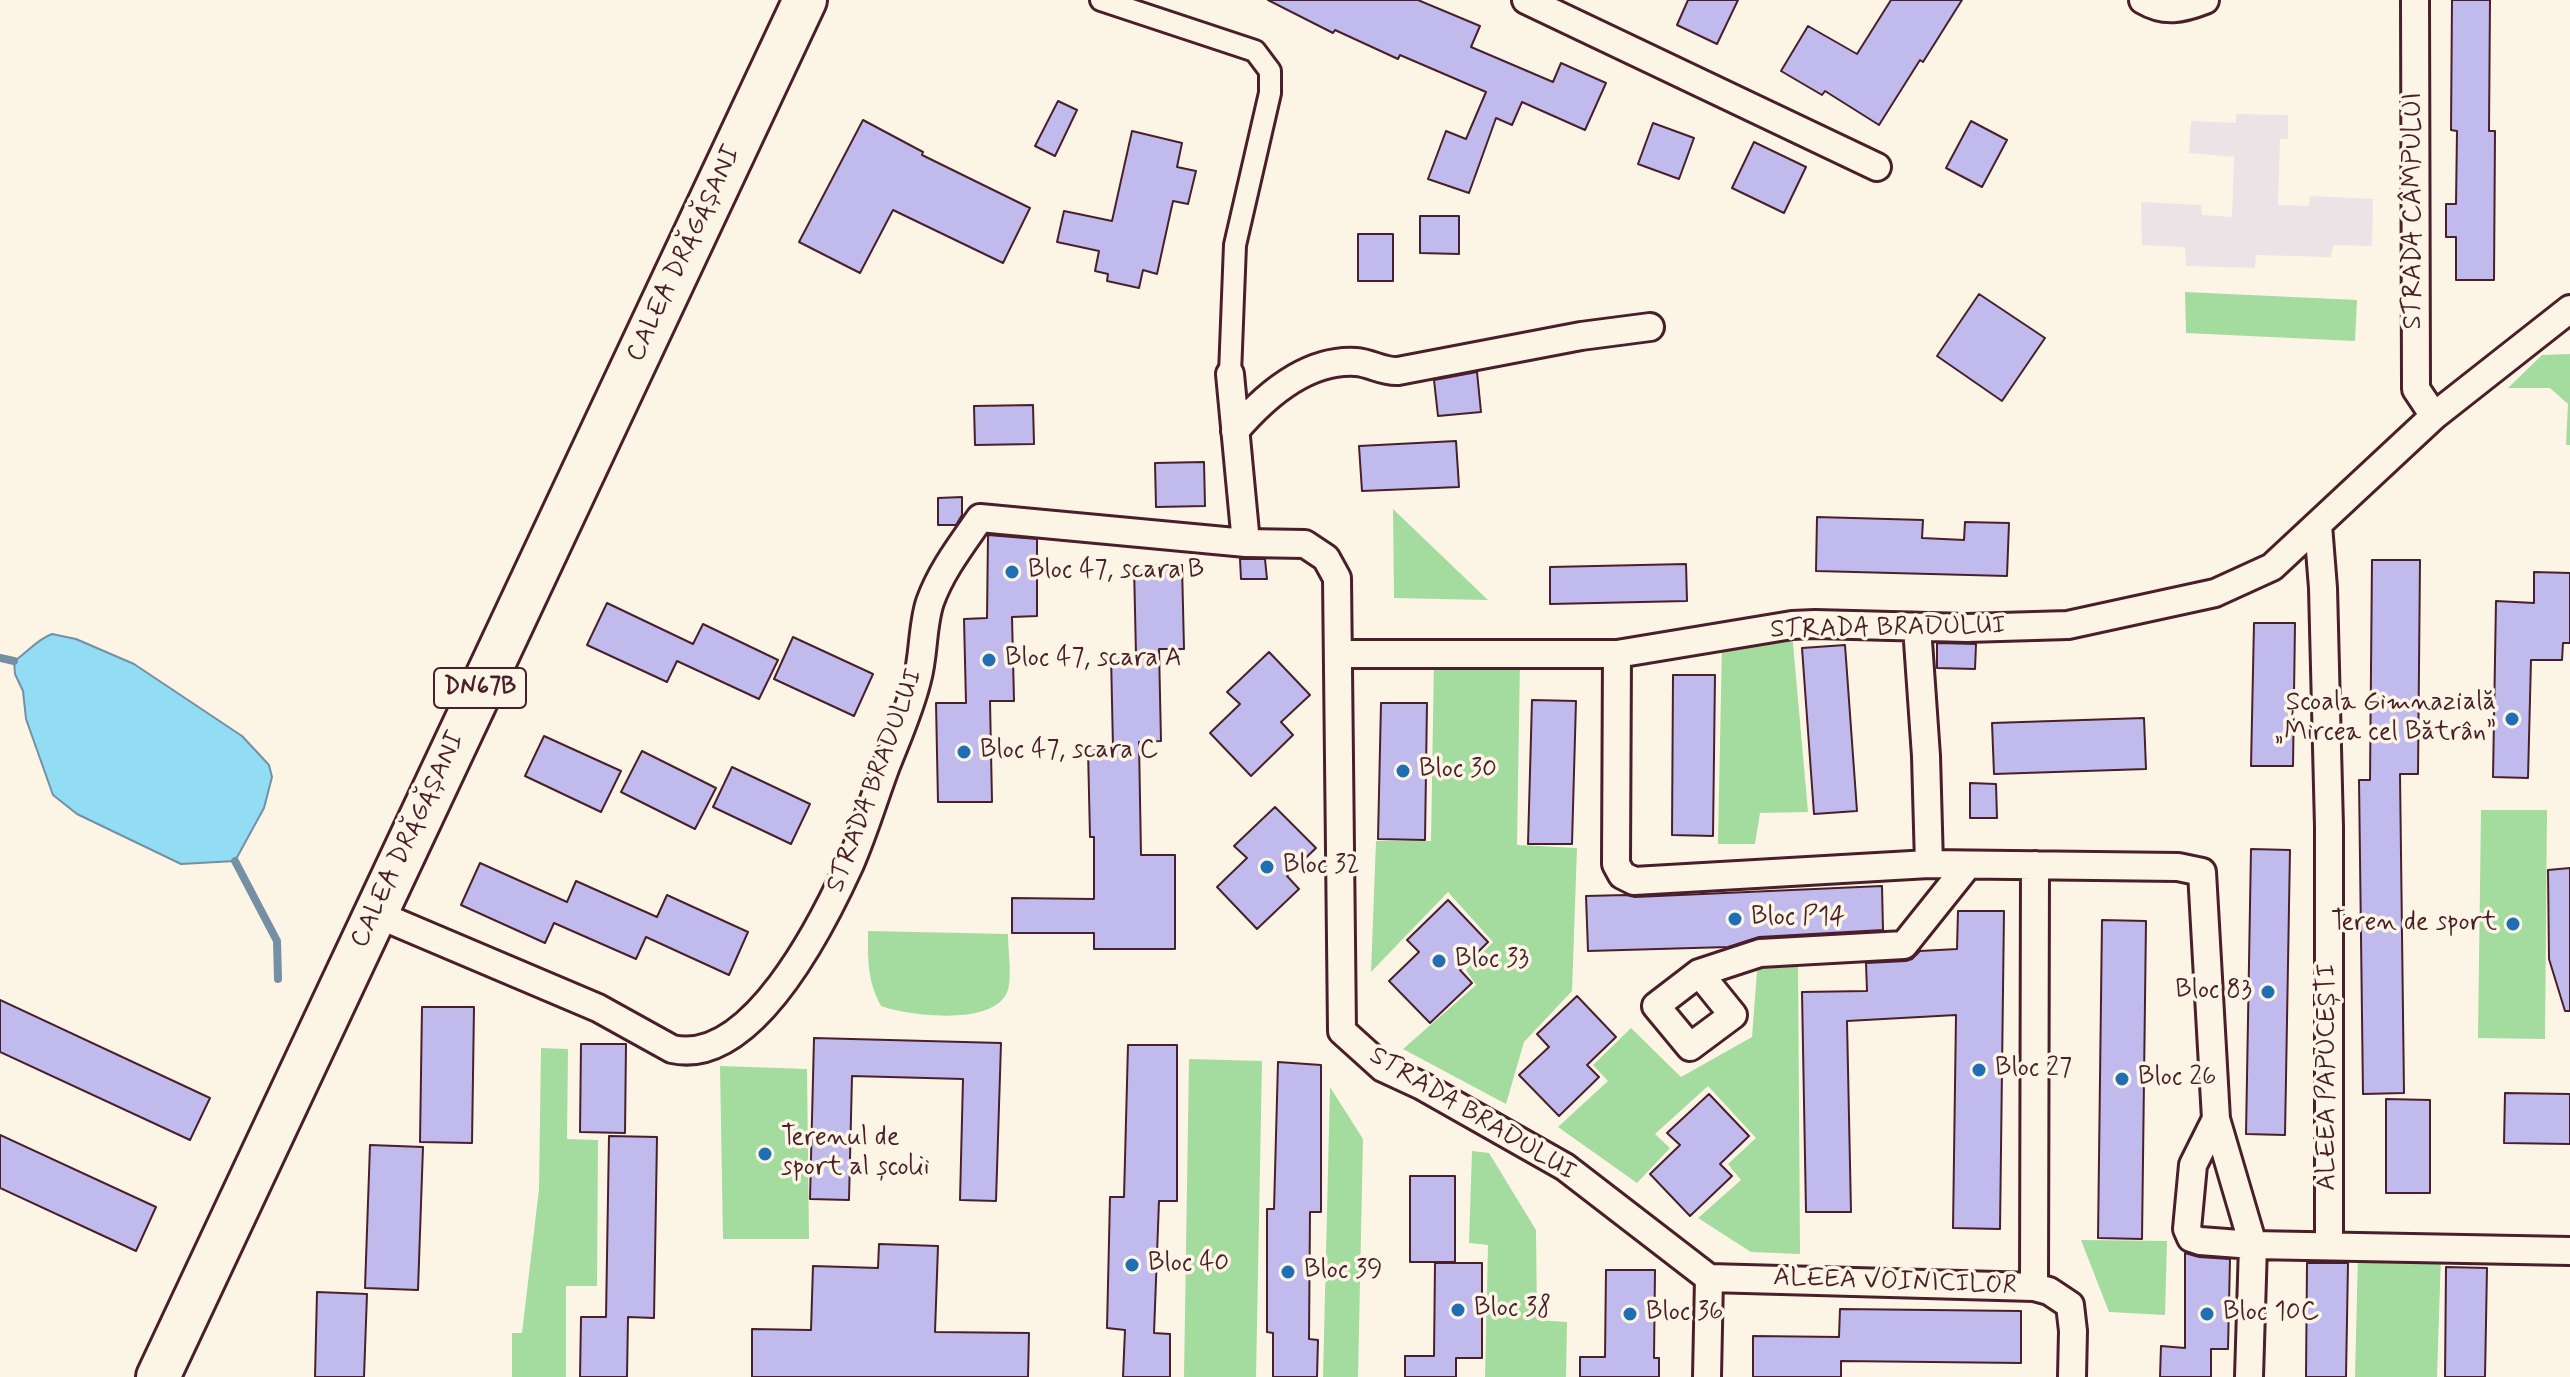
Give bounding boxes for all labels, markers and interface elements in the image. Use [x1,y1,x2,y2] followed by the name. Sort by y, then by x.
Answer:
[2399,92,2431,330] street label: STRADA CÂMPULUI
[621,141,749,367] street label: CALEA DRĂGĂȘANI
[1028,556,1204,588] place label: Bloc 47, scara B
[1003,563,1021,581] marker: Bloc 47, scara B
[1770,611,2006,647] street label: STRADA BRADULUI
[1005,644,1182,676] place label: Bloc 47, scara A
[980,651,998,669] marker: Bloc 47, scara A
[821,665,931,897] street label: STRADA BRADULUI
[434,668,526,708] road number: DN67B
[2274,688,2496,750] place label: Școala Gimnazială „Mircea cel Bătrân”
[2503,710,2521,728] marker: Școala Gimnazială „Mircea cel Bătrân”
[345,727,473,953] street label: CALEA DRĂGĂȘANI
[980,736,1158,768] place label: Bloc 47, scara C
[955,743,973,761] marker: Bloc 47, scara C
[1419,755,1497,787] place label: Bloc 30
[1394,762,1412,780] marker: Bloc 30
[1283,851,1360,883] place label: Bloc 32
[1258,858,1276,876] marker: Bloc 32
[1751,903,1845,935] place label: Bloc P14
[2331,908,2497,940] place label: Teren de sport
[1726,910,1744,928] marker: Bloc P14
[2504,915,2522,933] marker: Teren de sport
[1455,945,1529,977] place label: Bloc 33
[1430,952,1448,970] marker: Bloc 33
[2313,963,2345,1191] street label: ALEEA PAPUCEȘTI
[2175,976,2252,1008] place label: Bloc 83
[2259,983,2277,1001] marker: Bloc 83
[1363,1041,1581,1189] street label: STRADA BRADULUI
[1995,1054,2072,1086] place label: Bloc 27
[1970,1061,1988,1079] marker: Bloc 27
[2138,1063,2216,1095] place label: Bloc 26
[2113,1070,2131,1088] marker: Bloc 26
[781,1123,930,1184] place label: Terenul de sport al școlii
[756,1145,774,1163] marker: Terenul de sport al școlii
[1148,1249,1229,1281] place label: Bloc 40
[1123,1256,1141,1274] marker: Bloc 40
[1304,1256,1382,1288] place label: Bloc 39
[1279,1263,1297,1281] marker: Bloc 39
[1773,1263,2017,1303] street label: ALEEA VOINICILOR
[1474,1294,1551,1326] place label: Bloc 38
[1646,1298,1723,1330] place label: Bloc 36
[2223,1298,2319,1330] place label: Bloc 10C
[1449,1301,1467,1319] marker: Bloc 38
[1621,1305,1639,1323] marker: Bloc 36
[2198,1305,2216,1323] marker: Bloc 10C

